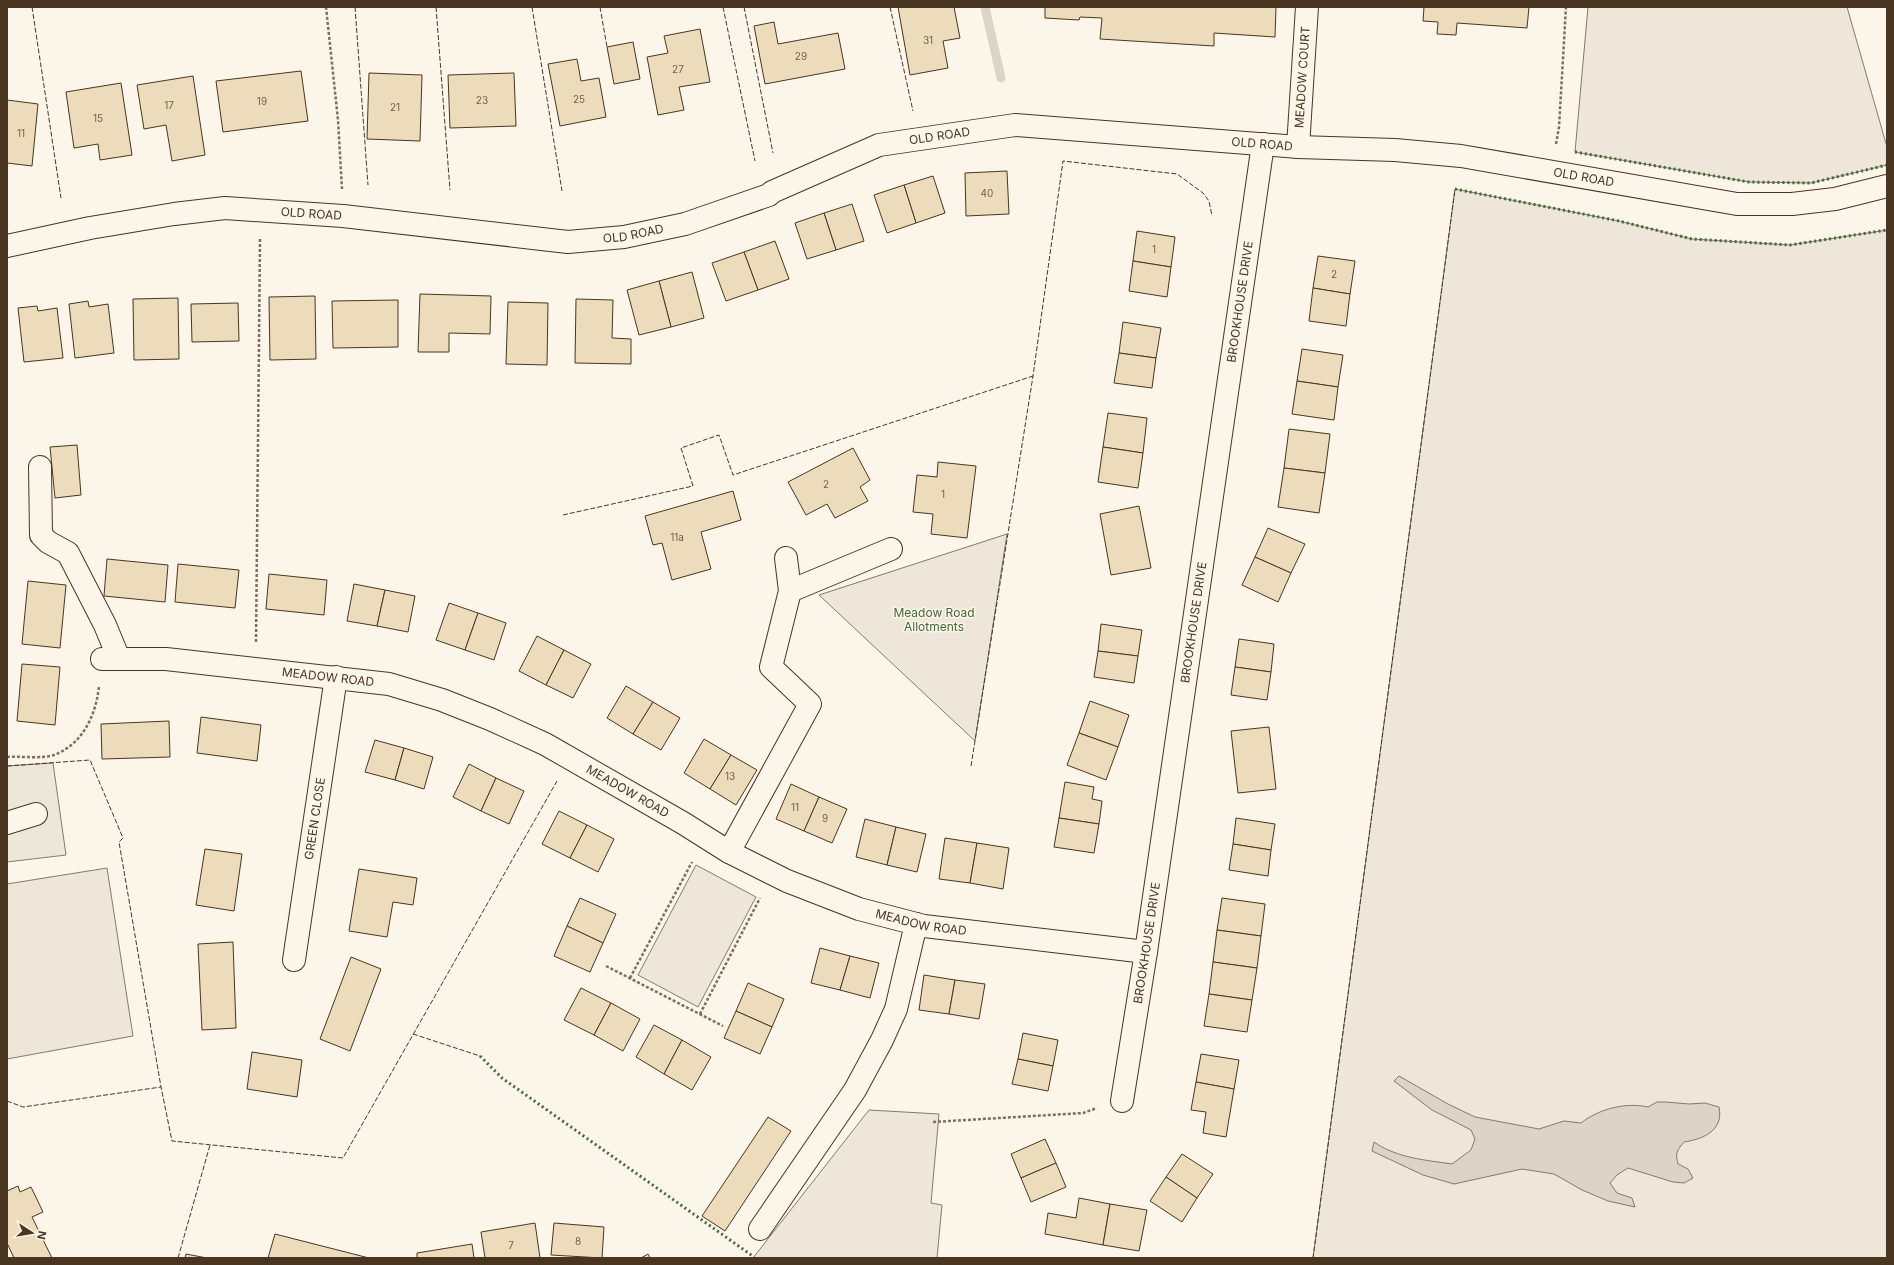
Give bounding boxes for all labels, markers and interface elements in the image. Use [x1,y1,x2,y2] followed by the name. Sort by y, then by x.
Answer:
[1291,26,1313,128] street label: MEADOW COURT
[923,34,933,46] house number: 31
[795,50,807,62] house number: 29
[672,63,684,75] house number: 27
[573,93,585,105] house number: 25
[476,94,488,106] house number: 23
[257,95,267,107] house number: 19
[164,99,174,111] house number: 17
[390,101,400,113] house number: 21
[93,112,103,124] house number: 15
[908,124,971,147] street label: OLD ROAD
[17,127,25,139] house number: 11
[1231,134,1293,154] street label: OLD ROAD
[1552,164,1615,190] street label: OLD ROAD
[981,187,993,199] house number: 40
[280,204,343,223] street label: OLD ROAD
[602,221,665,246] street label: OLD ROAD
[1223,240,1256,363] street label: BROOKHOUSE DRIVE
[1152,243,1156,255] house number: 1
[1331,268,1337,280] house number: 2
[823,478,829,490] house number: 2
[941,488,945,500] house number: 1
[670,531,684,543] house number: 11a
[1177,561,1209,684] street label: BROOKHOUSE DRIVE
[893,605,975,634] park label: Meadow Road Allotments
[281,664,375,689] street label: MEADOW ROAD
[584,761,672,820] street label: MEADOW ROAD
[725,770,735,782] house number: 13
[301,776,328,861] street label: GREEN CLOSE
[791,801,799,813] house number: 11
[822,812,828,824] house number: 9
[1130,881,1163,1005] street label: BROOKHOUSE DRIVE
[874,906,968,938] street label: MEADOW ROAD
[12,1213,52,1253] north arrow
[34,1230,50,1241] text: N
[575,1235,581,1247] house number: 8
[508,1239,514,1251] house number: 7

